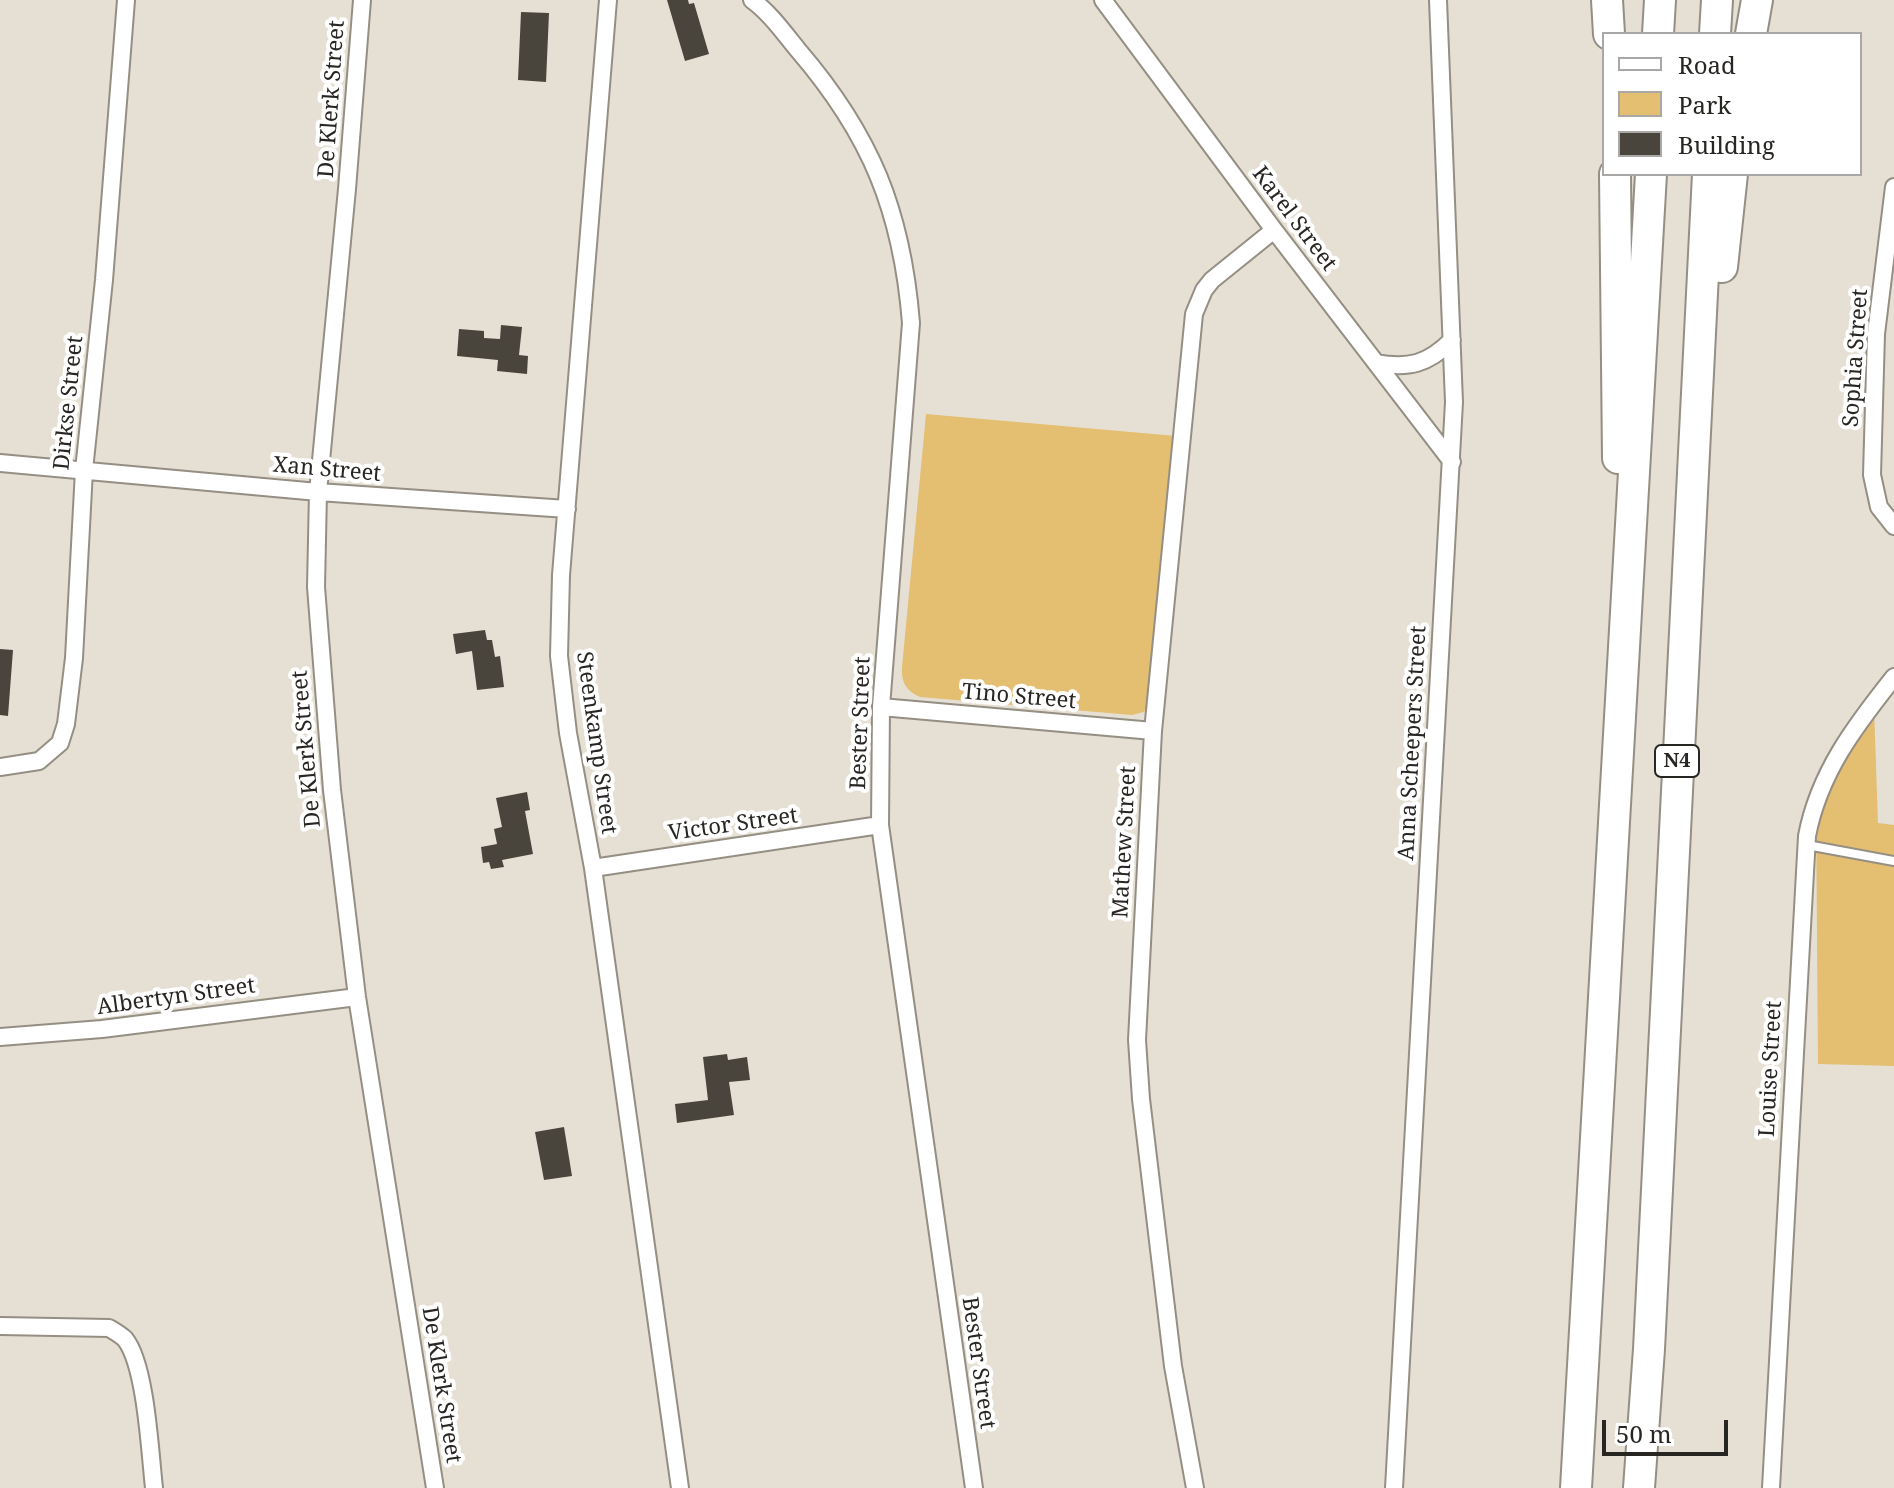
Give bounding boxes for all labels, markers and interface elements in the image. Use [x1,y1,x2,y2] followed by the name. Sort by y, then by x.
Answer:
[313,19,351,179] street label: De Klerk Street
[1602,32,1862,176] legend
[1678,48,1736,81] text: Road
[1678,88,1731,121] text: Park
[1678,128,1775,161] text: Building
[1246,162,1342,276] street label: Karel Street
[1838,288,1874,428] street label: Sophia Street
[49,334,89,472] street label: Dirkse Street
[272,452,382,488] street label: Xan Street
[1394,625,1432,861] street label: Anna Scheepers Street
[570,650,622,836] street label: Steenkamp Street
[845,656,877,790] street label: Bester Street
[287,669,327,829] street label: De Klerk Street
[961,679,1077,715] street label: Tino Street
[1655,745,1699,777] road number: N4
[1108,765,1142,919] street label: Mathew Street
[667,803,799,847] street label: Victor Street
[95,973,257,1021] street label: Albertyn Street
[1754,1000,1788,1138] street label: Louise Street
[956,1295,1000,1431] street label: Bester Street
[416,1305,466,1465] street label: De Klerk Street
[1606,1404,1732,1454] scale bar
[1616,1417,1672,1450] text: 50 m

